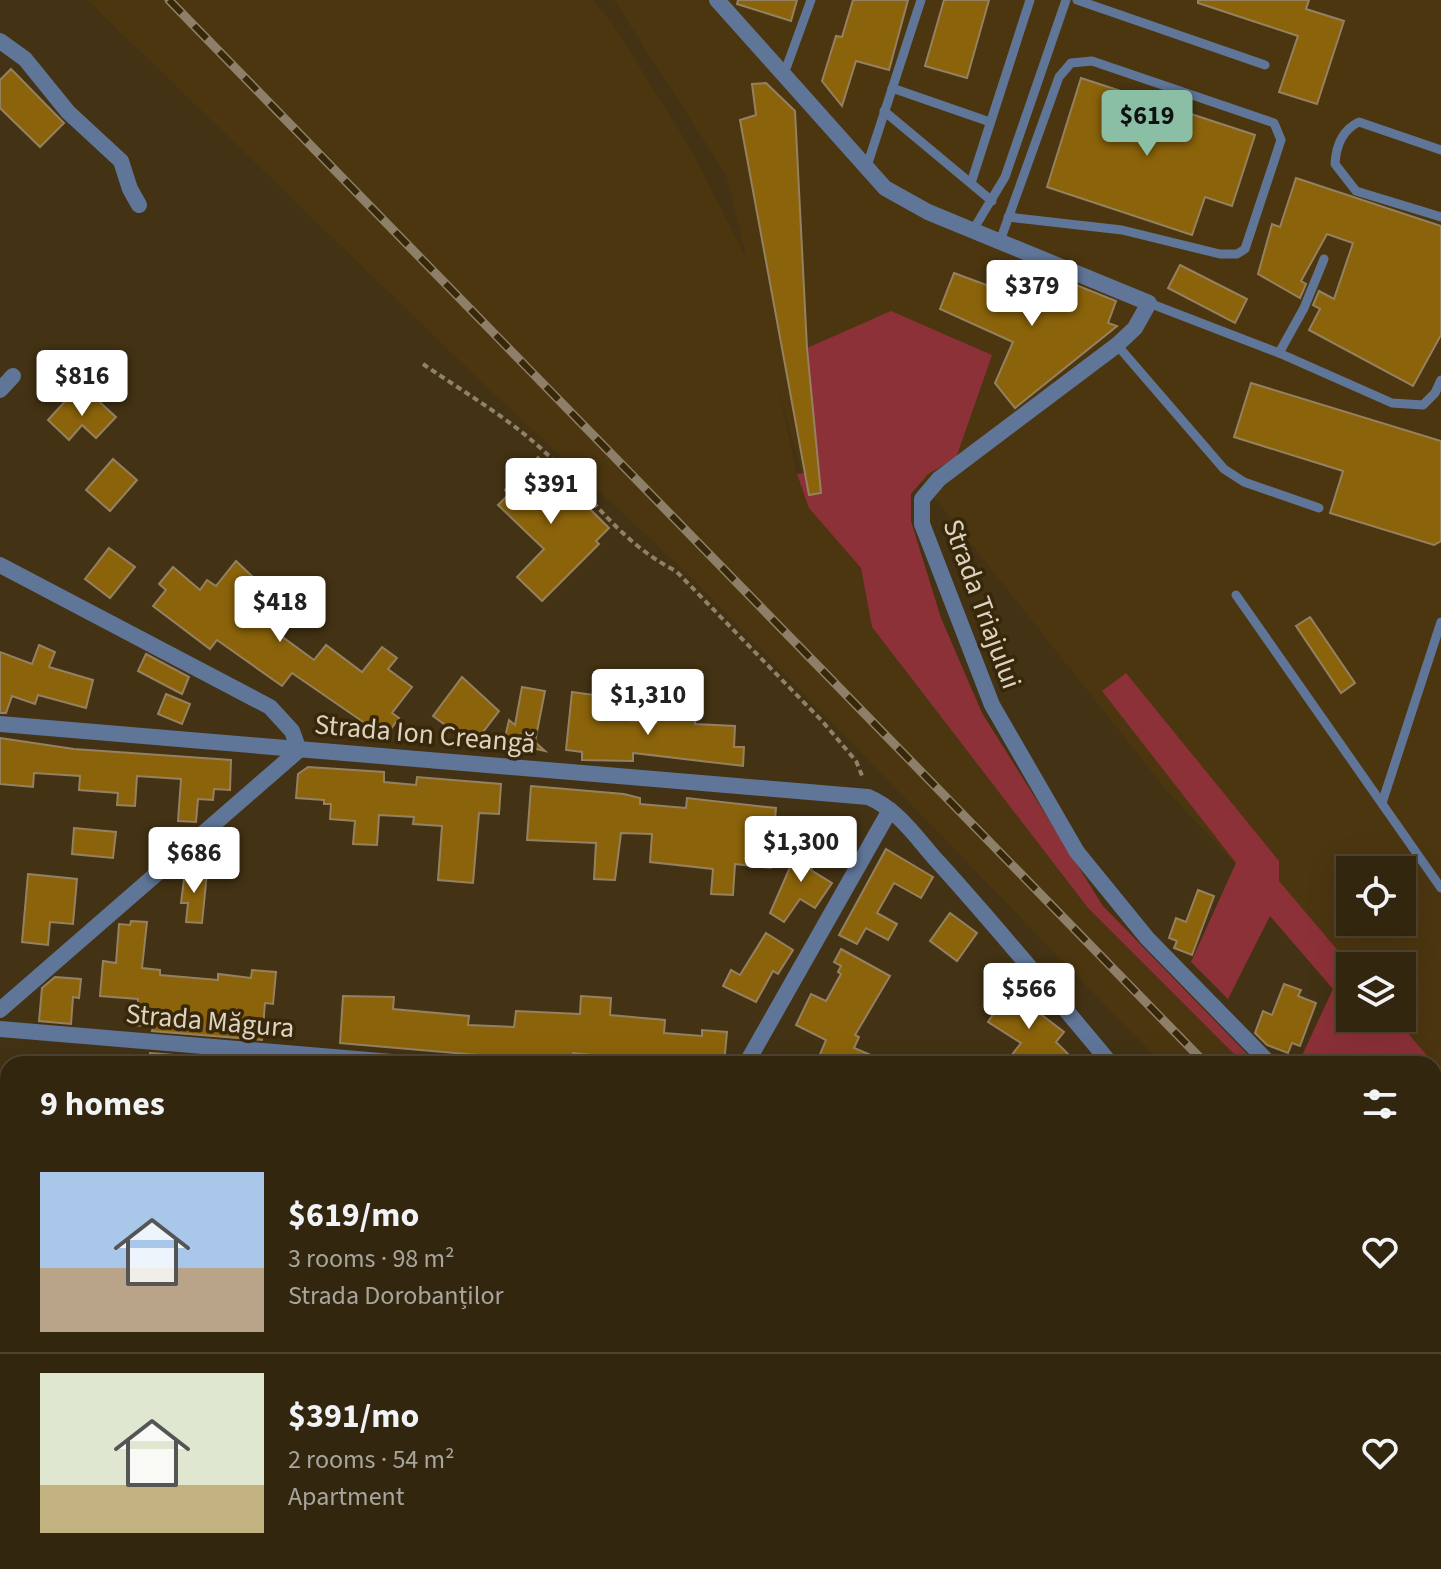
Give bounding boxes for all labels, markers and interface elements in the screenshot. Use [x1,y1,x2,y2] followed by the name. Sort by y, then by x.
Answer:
[1100,90,1194,158] pin: $619
[1120,97,1174,134] text: $619
[985,260,1079,328] pin: $379
[1005,267,1059,304] text: $379
[35,350,129,418] pin: $816
[55,357,109,394] text: $816
[504,458,598,526] pin: $391
[524,465,578,502] text: $391
[933,514,1031,694] street label: Strada Triajului
[233,576,327,644] pin: $418
[253,583,307,620] text: $418
[583,669,713,737] pin: $1,310
[610,676,686,713] text: $1,310
[313,704,537,764] street label: Strada Ion Creangă
[736,816,866,884] pin: $1,300
[763,823,839,860] text: $1,300
[147,827,241,895] pin: $686
[167,834,221,871] text: $686
[1336,856,1416,1032] map controls
[1336,856,1416,936] button: locate
[1336,952,1416,1032] button: layers
[982,963,1076,1031] pin: $566
[1002,970,1056,1007] text: $566
[124,994,296,1048] street label: Strada Măgura
[40,1080,165,1129] text: 9 homes
[1358,1082,1402,1126] icon: filters
[288,1191,419,1240] text: $619/mo
[104,1204,200,1300] icon: home
[1358,1230,1402,1274] icon: heart
[288,1240,455,1277] text: 3 rooms · 98 m²
[288,1277,504,1314] text: Strada Dorobanților
[288,1392,419,1441] text: $391/mo
[104,1405,200,1501] icon: home
[1358,1431,1402,1475] icon: heart
[288,1441,455,1478] text: 2 rooms · 54 m²
[288,1478,405,1515] text: Apartment

